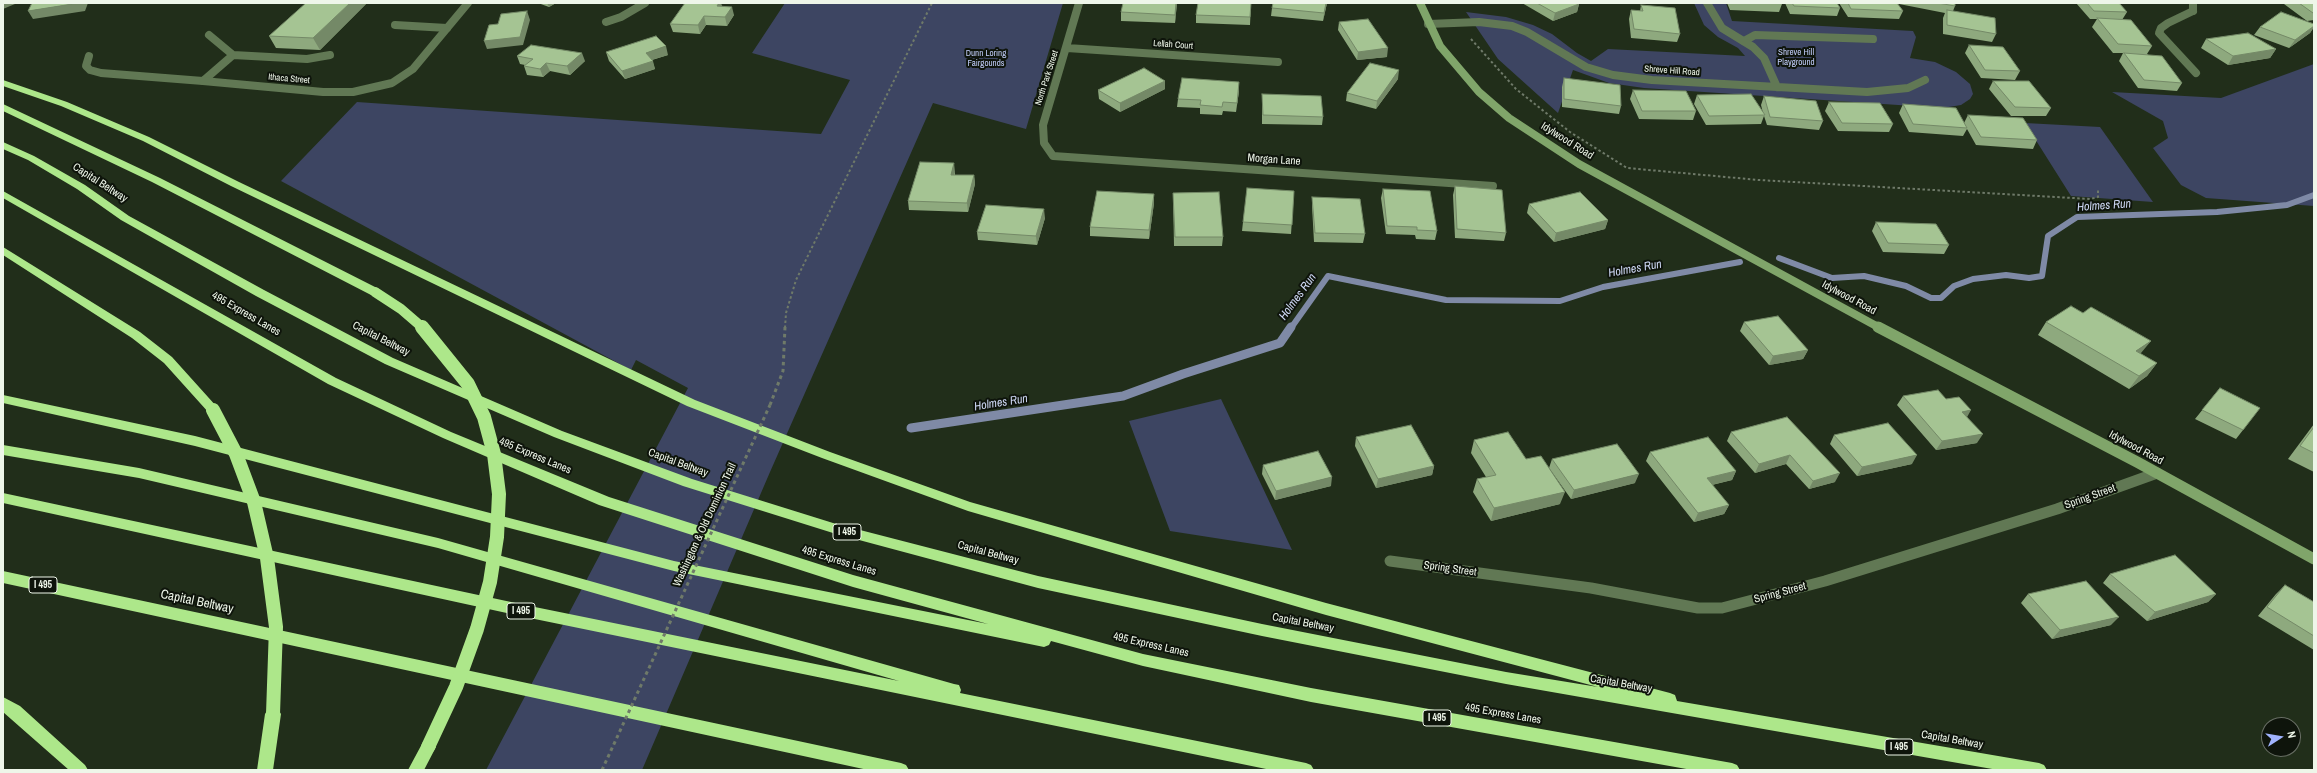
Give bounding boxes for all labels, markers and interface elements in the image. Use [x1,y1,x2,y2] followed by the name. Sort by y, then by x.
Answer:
[1153,38,1193,52] street label: Lellah Court
[1777,48,1815,69] park label: Shreve Hill Playground
[966,49,1006,70] park label: Dunn Loring Fairgounds
[1033,49,1061,107] street label: North Park Street
[1644,64,1700,78] street label: Shreve Hill Road
[268,72,310,86] street label: Ithaca Street
[1538,120,1596,162] street label: Idylwood Road
[1247,152,1301,168] street label: Morgan Lane
[70,160,130,206] street label: Capital Beltway
[2076,197,2132,215] water label: Holmes Run
[1607,257,1663,281] water label: Holmes Run
[1276,271,1320,323] water label: Holmes Run
[1820,278,1878,318] street label: Idylwood Road
[209,289,283,339] street label: 495 Express Lanes
[350,319,412,359] street label: Capital Beltway
[973,392,1029,414] water label: Holmes Run
[2107,428,2165,468] street label: Idylwood Road
[497,435,573,477] street label: 495 Express Lanes
[646,446,710,480] street label: Capital Beltway
[671,461,739,589] street label: Washington & Old Dominion Trail
[2063,482,2117,512] street label: Spring Street
[833,524,861,540] road number: I 495
[956,539,1020,567] street label: Capital Beltway
[800,543,878,579] street label: 495 Express Lanes
[1423,559,1477,579] street label: Spring Street
[29,577,57,593] road number: I 495
[1753,580,1807,606] street label: Spring Street
[159,587,235,617] street label: Capital Beltway
[507,603,535,619] road number: I 495
[1271,611,1335,635] street label: Capital Beltway
[1112,630,1190,660] street label: 495 Express Lanes
[1589,672,1653,696] street label: Capital Beltway
[1464,701,1542,727] street label: 495 Express Lanes
[1423,710,1451,726] road number: I 495
[2261,717,2301,757] north arrow
[1920,728,1984,752] street label: Capital Beltway
[2284,730,2299,739] text: N
[1885,739,1913,755] road number: I 495

